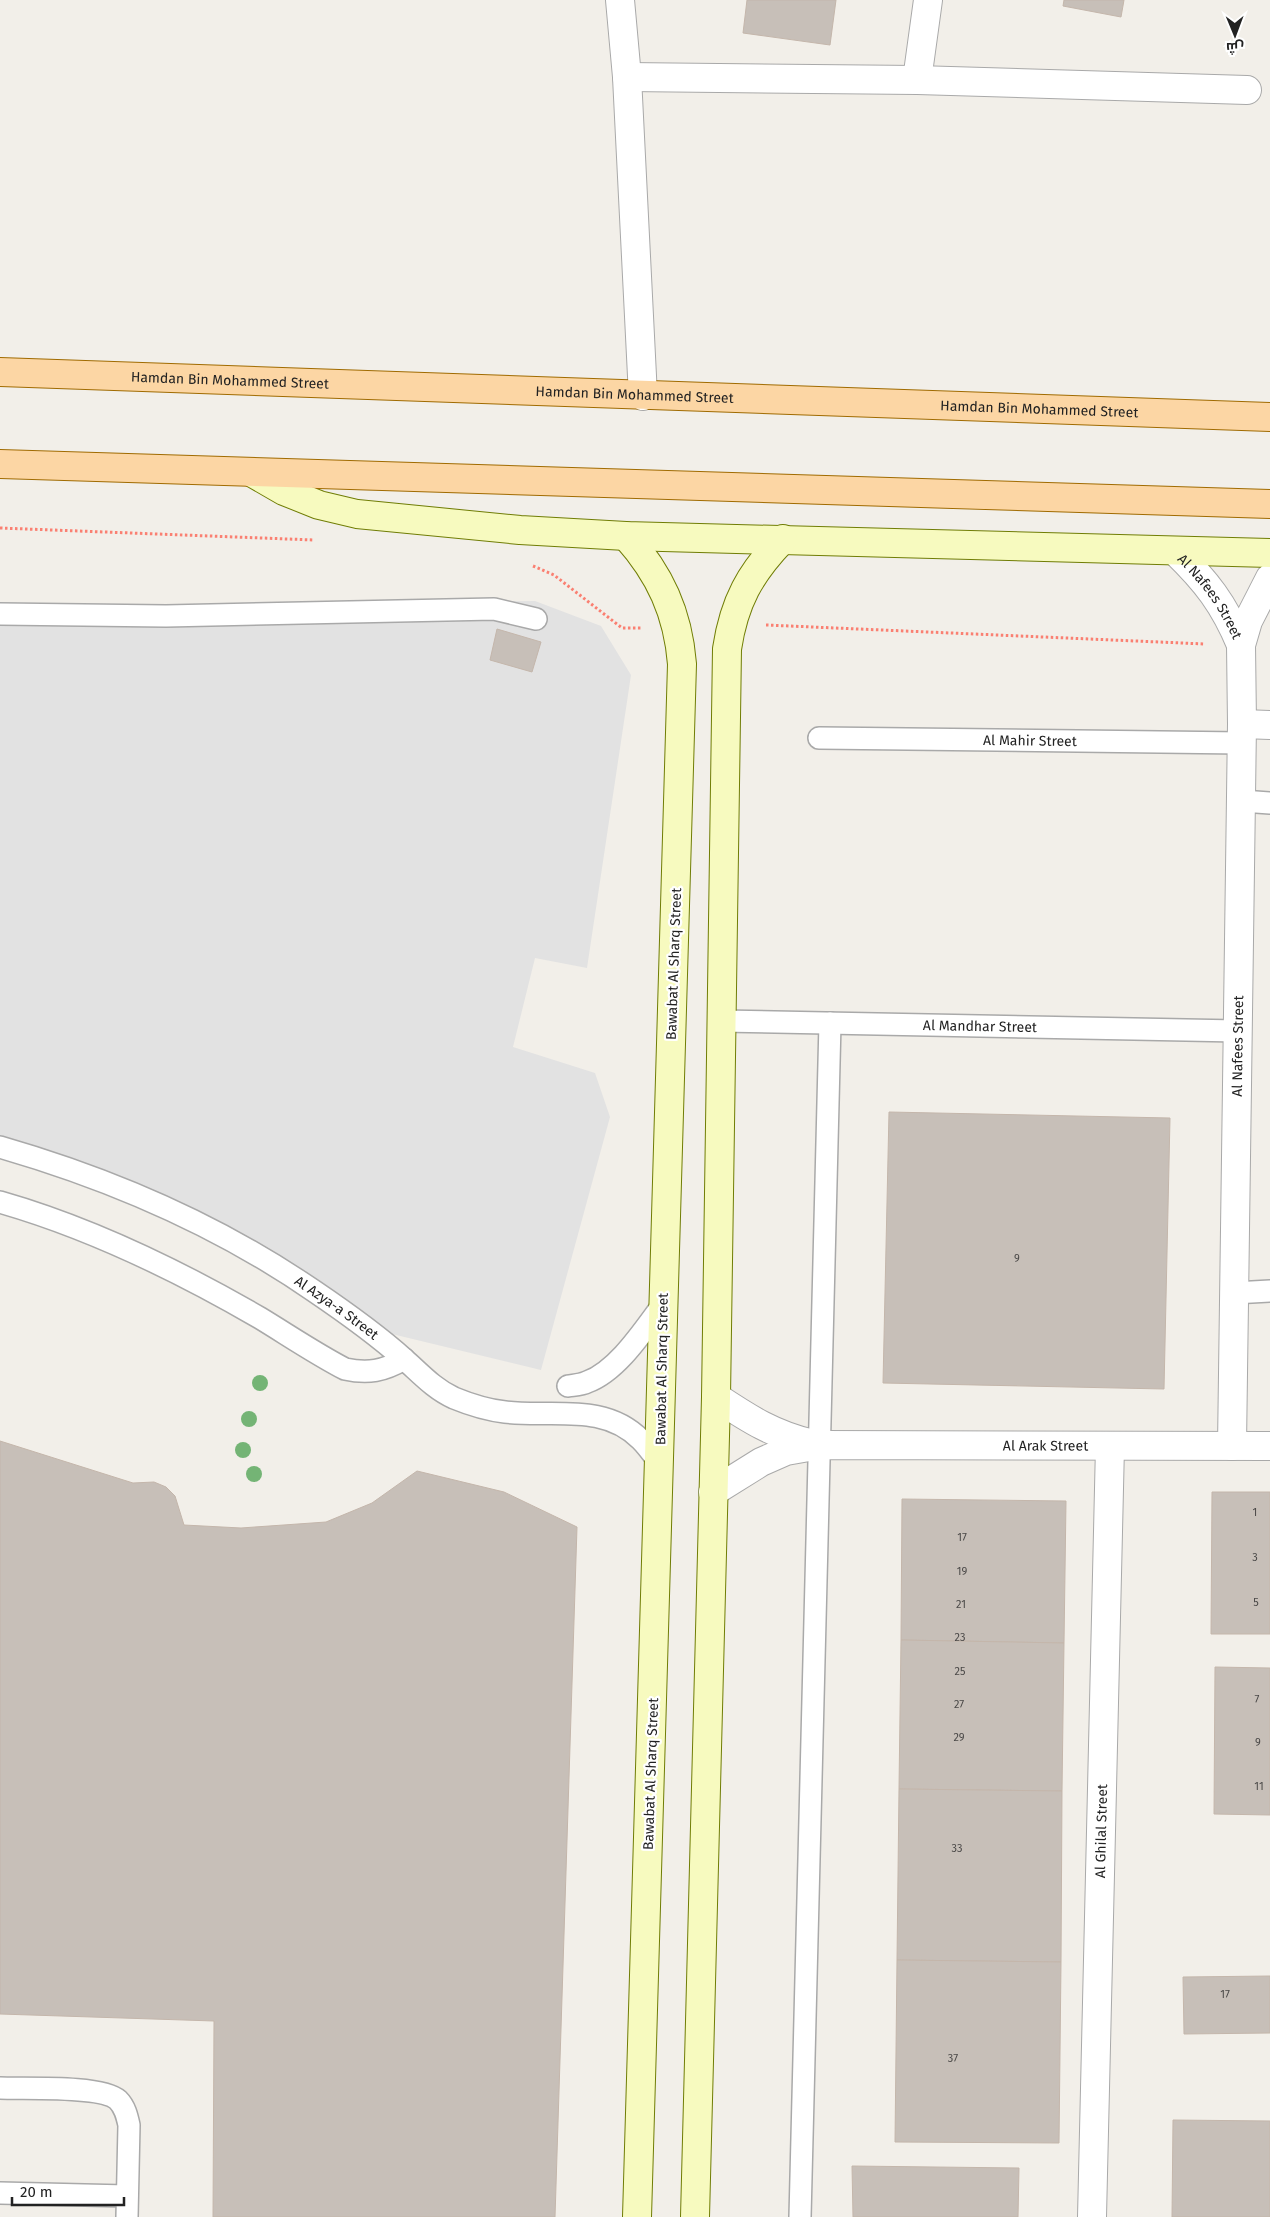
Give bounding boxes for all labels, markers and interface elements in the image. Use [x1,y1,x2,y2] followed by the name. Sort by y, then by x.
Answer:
[1210,10,1260,60] north arrow
[1226,39,1244,56] text: ش
[131,368,330,392] street label: Hamdan Bin Mohammed Street
[535,382,735,407] street label: Hamdan Bin Mohammed Street
[940,397,1140,421] street label: Hamdan Bin Mohammed Street
[1174,550,1246,643] street label: Al Nafees Street
[983,731,1078,750] street label: Al Mahir Street
[663,887,685,1040] street label: Bawabat Al Sharq Street
[1228,994,1247,1097] street label: Al Nafees Street
[923,1016,1038,1036] street label: Al Mandhar Street
[1014,1252,1020,1265] house number: 9
[292,1272,383,1344] street label: Al Azya-a Street
[652,1292,672,1445] street label: Bawabat Al Sharq Street
[1003,1437,1089,1454] street label: Al Arak Street
[1253,1506,1257,1519] house number: 1
[957,1531,967,1544] house number: 17
[1252,1551,1258,1564] house number: 3
[957,1565,967,1578] house number: 19
[1253,1596,1259,1609] house number: 5
[956,1598,966,1611] house number: 21
[955,1631,965,1644] house number: 23
[955,1665,966,1678] house number: 25
[1255,1693,1260,1706] house number: 7
[640,1697,662,1850] street label: Bawabat Al Sharq Street
[954,1698,964,1711] house number: 27
[953,1731,965,1744] house number: 29
[1255,1736,1261,1749] house number: 9
[1254,1780,1264,1793] house number: 11
[1091,1783,1111,1878] street label: Al Ghilal Street
[952,1842,962,1855] house number: 33
[1220,1988,1230,2001] house number: 17
[948,2052,958,2065] house number: 37
[12,2174,125,2206] scale bar
[20,2183,53,2201] text: 20 m

